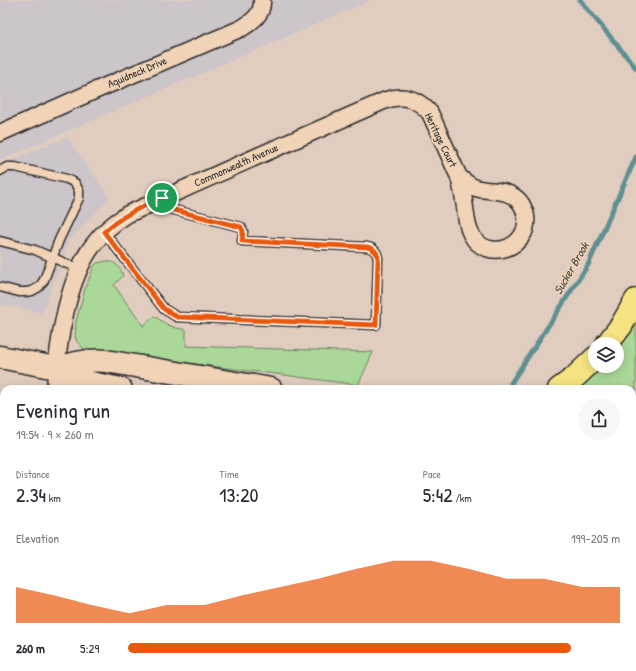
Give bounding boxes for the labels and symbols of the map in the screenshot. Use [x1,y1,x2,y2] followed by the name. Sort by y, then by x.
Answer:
[105,53,169,91] street label: Aquidneck Drive
[422,110,460,170] street label: Heritage Court
[192,140,281,190] street label: Commonwealth Avenue
[145,181,179,215] pin
[549,238,593,297] water label: Sucker Brook

